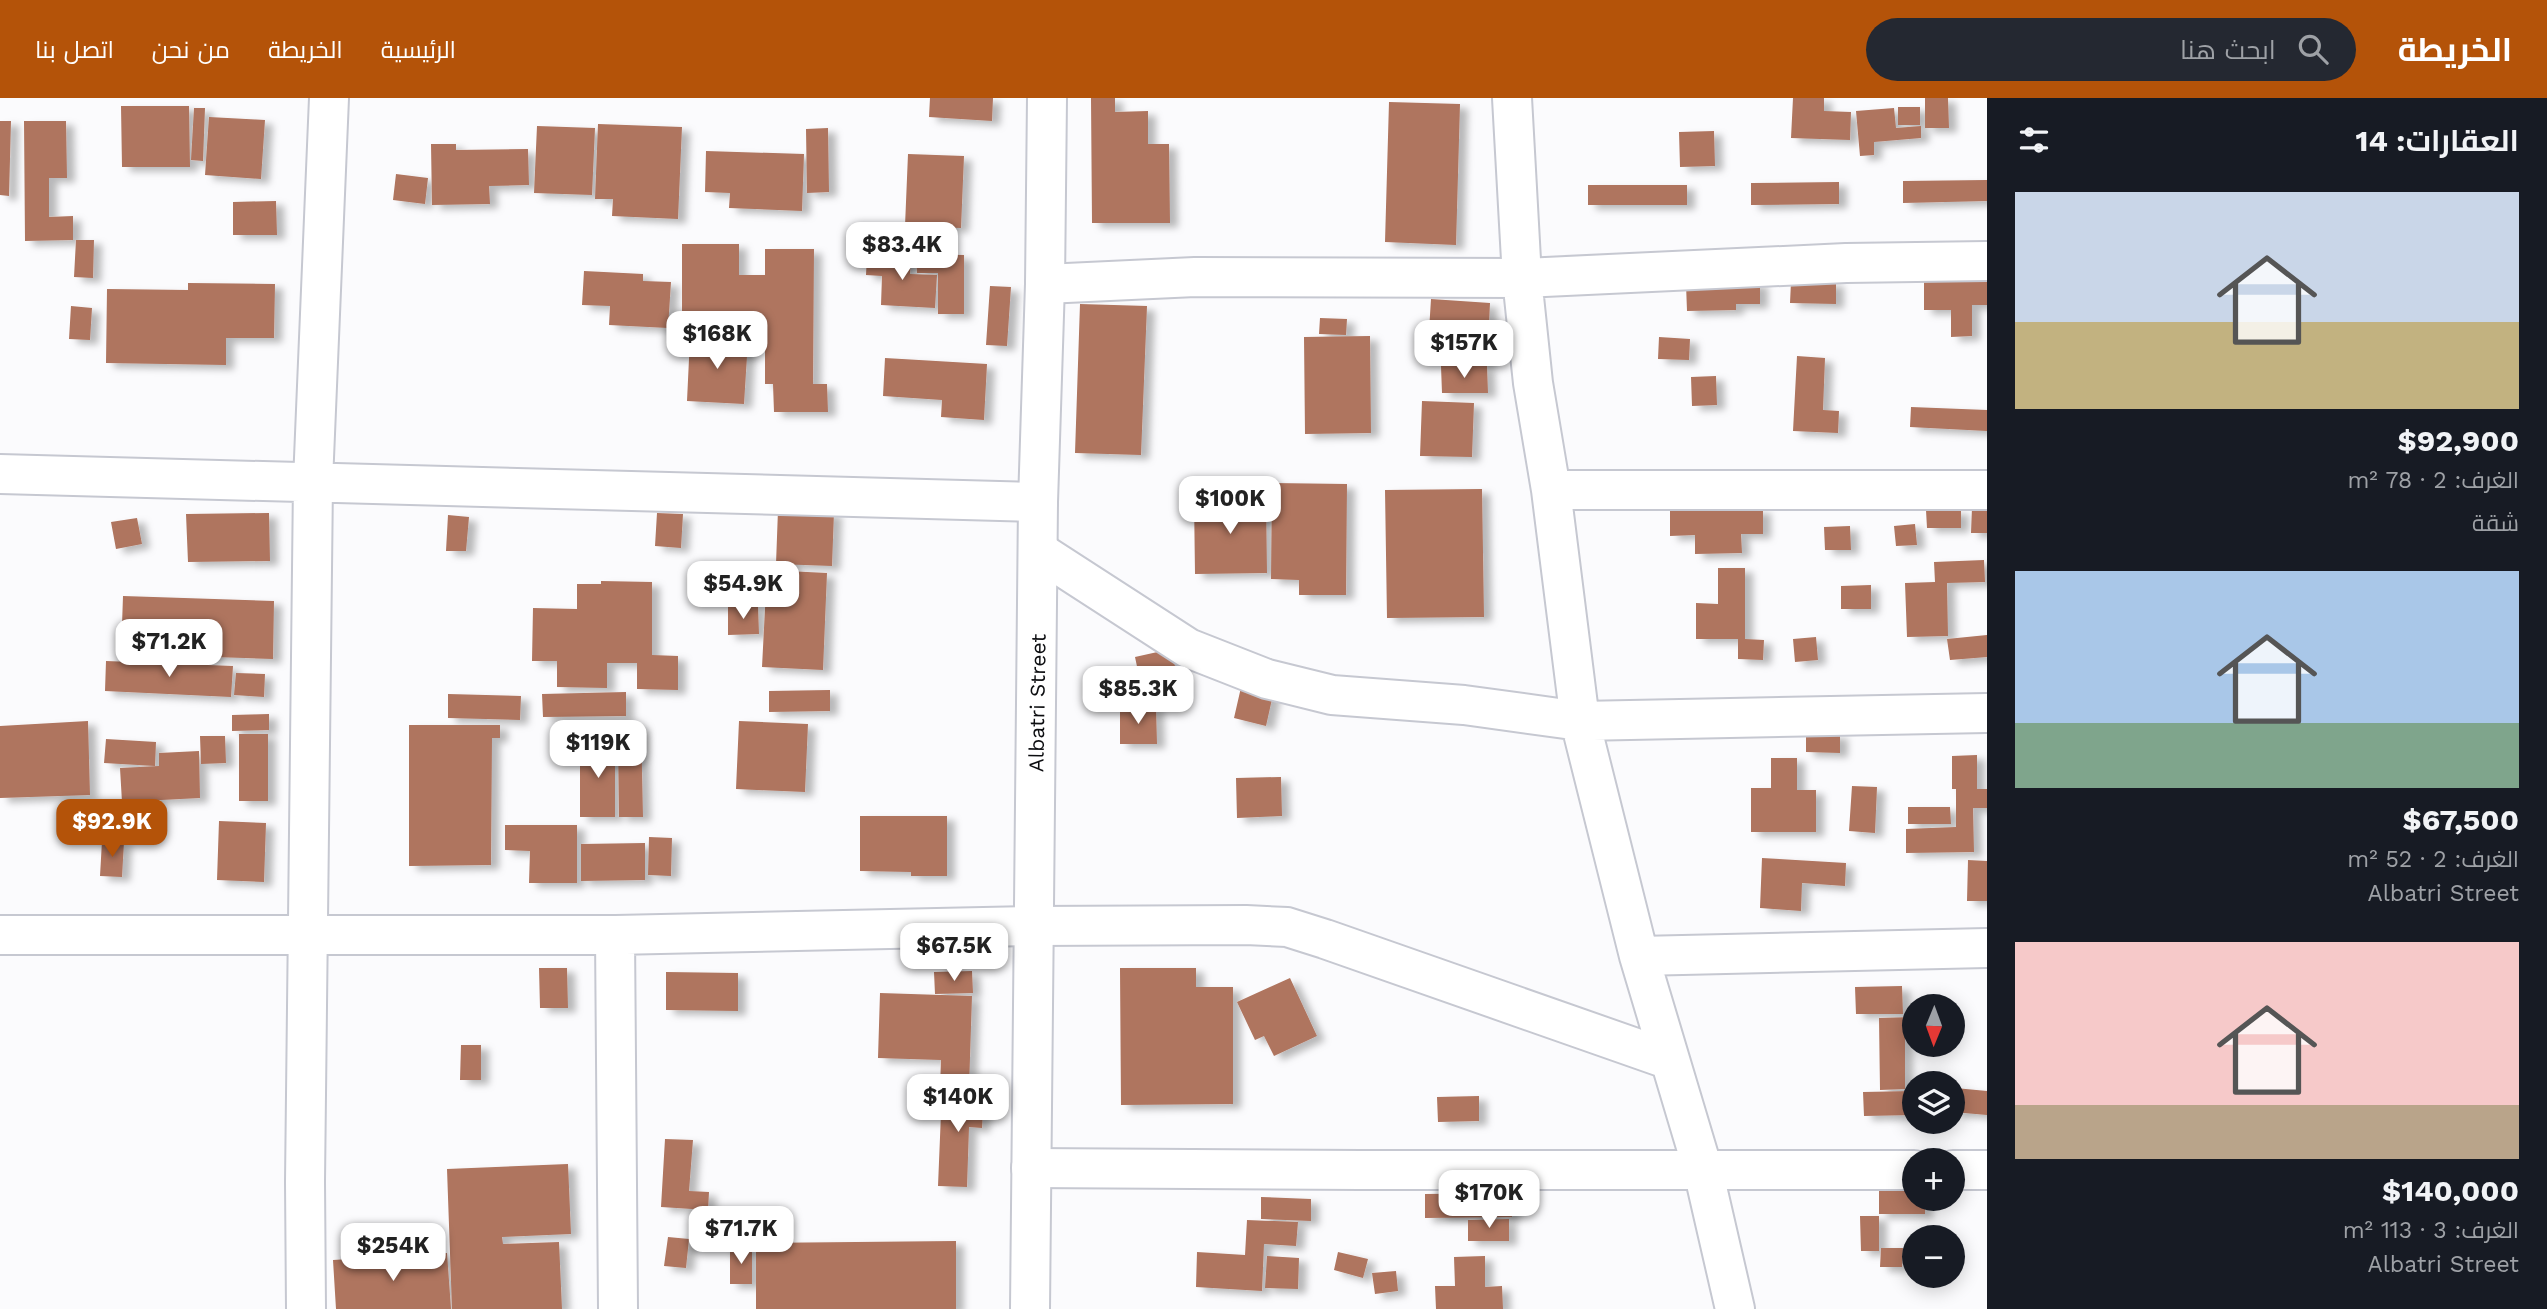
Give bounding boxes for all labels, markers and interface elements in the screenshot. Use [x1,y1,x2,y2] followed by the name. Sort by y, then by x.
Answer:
[1866,18,2356,81] search box
[2294,30,2332,68] icon: search
[2398,30,2512,69] text: الخريطة
[2180,35,2276,65] text: ابحث هنا
[35,36,114,64] text: اتصل بنا
[152,36,230,64] text: من نحن
[268,36,343,64] text: الخريطة
[381,36,456,64] text: الرئيسية
[2015,121,2053,159] icon: filters
[2355,123,2519,158] text: العقارات: 14
[845,222,959,282] pin: $83.4K
[862,231,942,258] text: $83.4K
[2204,237,2330,363] icon: home
[668,312,766,371] pin: $168K
[682,320,752,347] text: $168K
[1415,320,1513,380] pin: $157K
[1430,329,1498,356] text: $157K
[2398,423,2519,458] text: $92,900
[2347,467,2519,494] text: الغرف: 2 · 78 m²
[1181,476,1279,536] pin: $100K
[1195,485,1265,512] text: $100K
[2472,510,2519,537] text: شقة
[686,561,800,621] pin: $54.9K
[703,570,783,597] text: $54.9K
[2204,616,2330,742] icon: home
[112,620,226,679] pin: $71.2K
[132,628,206,655] text: $71.2K
[1023,633,1051,772] street label: Albatri Street
[1081,666,1195,726] pin: $85.3K
[1099,675,1177,702] text: $85.3K
[549,720,647,780] pin: $119K
[566,729,630,756] text: $119K
[55,800,169,859] pin: $92.9K
[2402,802,2519,837] text: $67,500
[72,808,152,835] text: $92.9K
[2347,846,2519,873] text: الغرف: 2 · 52 m²
[2368,880,2519,907] text: Albatri Street
[897,924,1011,983] pin: $67.5K
[916,932,992,959] text: $67.5K
[2204,987,2330,1113] icon: home
[1902,994,1965,1057] north arrow
[1902,994,1965,1288] map controls
[1902,1071,1965,1134] button: layers
[909,1074,1007,1134] pin: $140K
[923,1083,993,1110] text: $140K
[1902,1148,1965,1211] button: +
[1440,1170,1538,1230] pin: $170K
[2382,1173,2519,1208] text: $140,000
[1455,1179,1523,1206] text: $170K
[684,1206,798,1266] pin: $71.7K
[705,1215,777,1242] text: $71.7K
[2343,1217,2519,1244] text: الغرف: 3 · 113 m²
[344,1224,442,1283] pin: $254K
[1902,1225,1965,1288] button: −
[357,1232,429,1259] text: $254K
[2368,1251,2519,1278] text: Albatri Street

